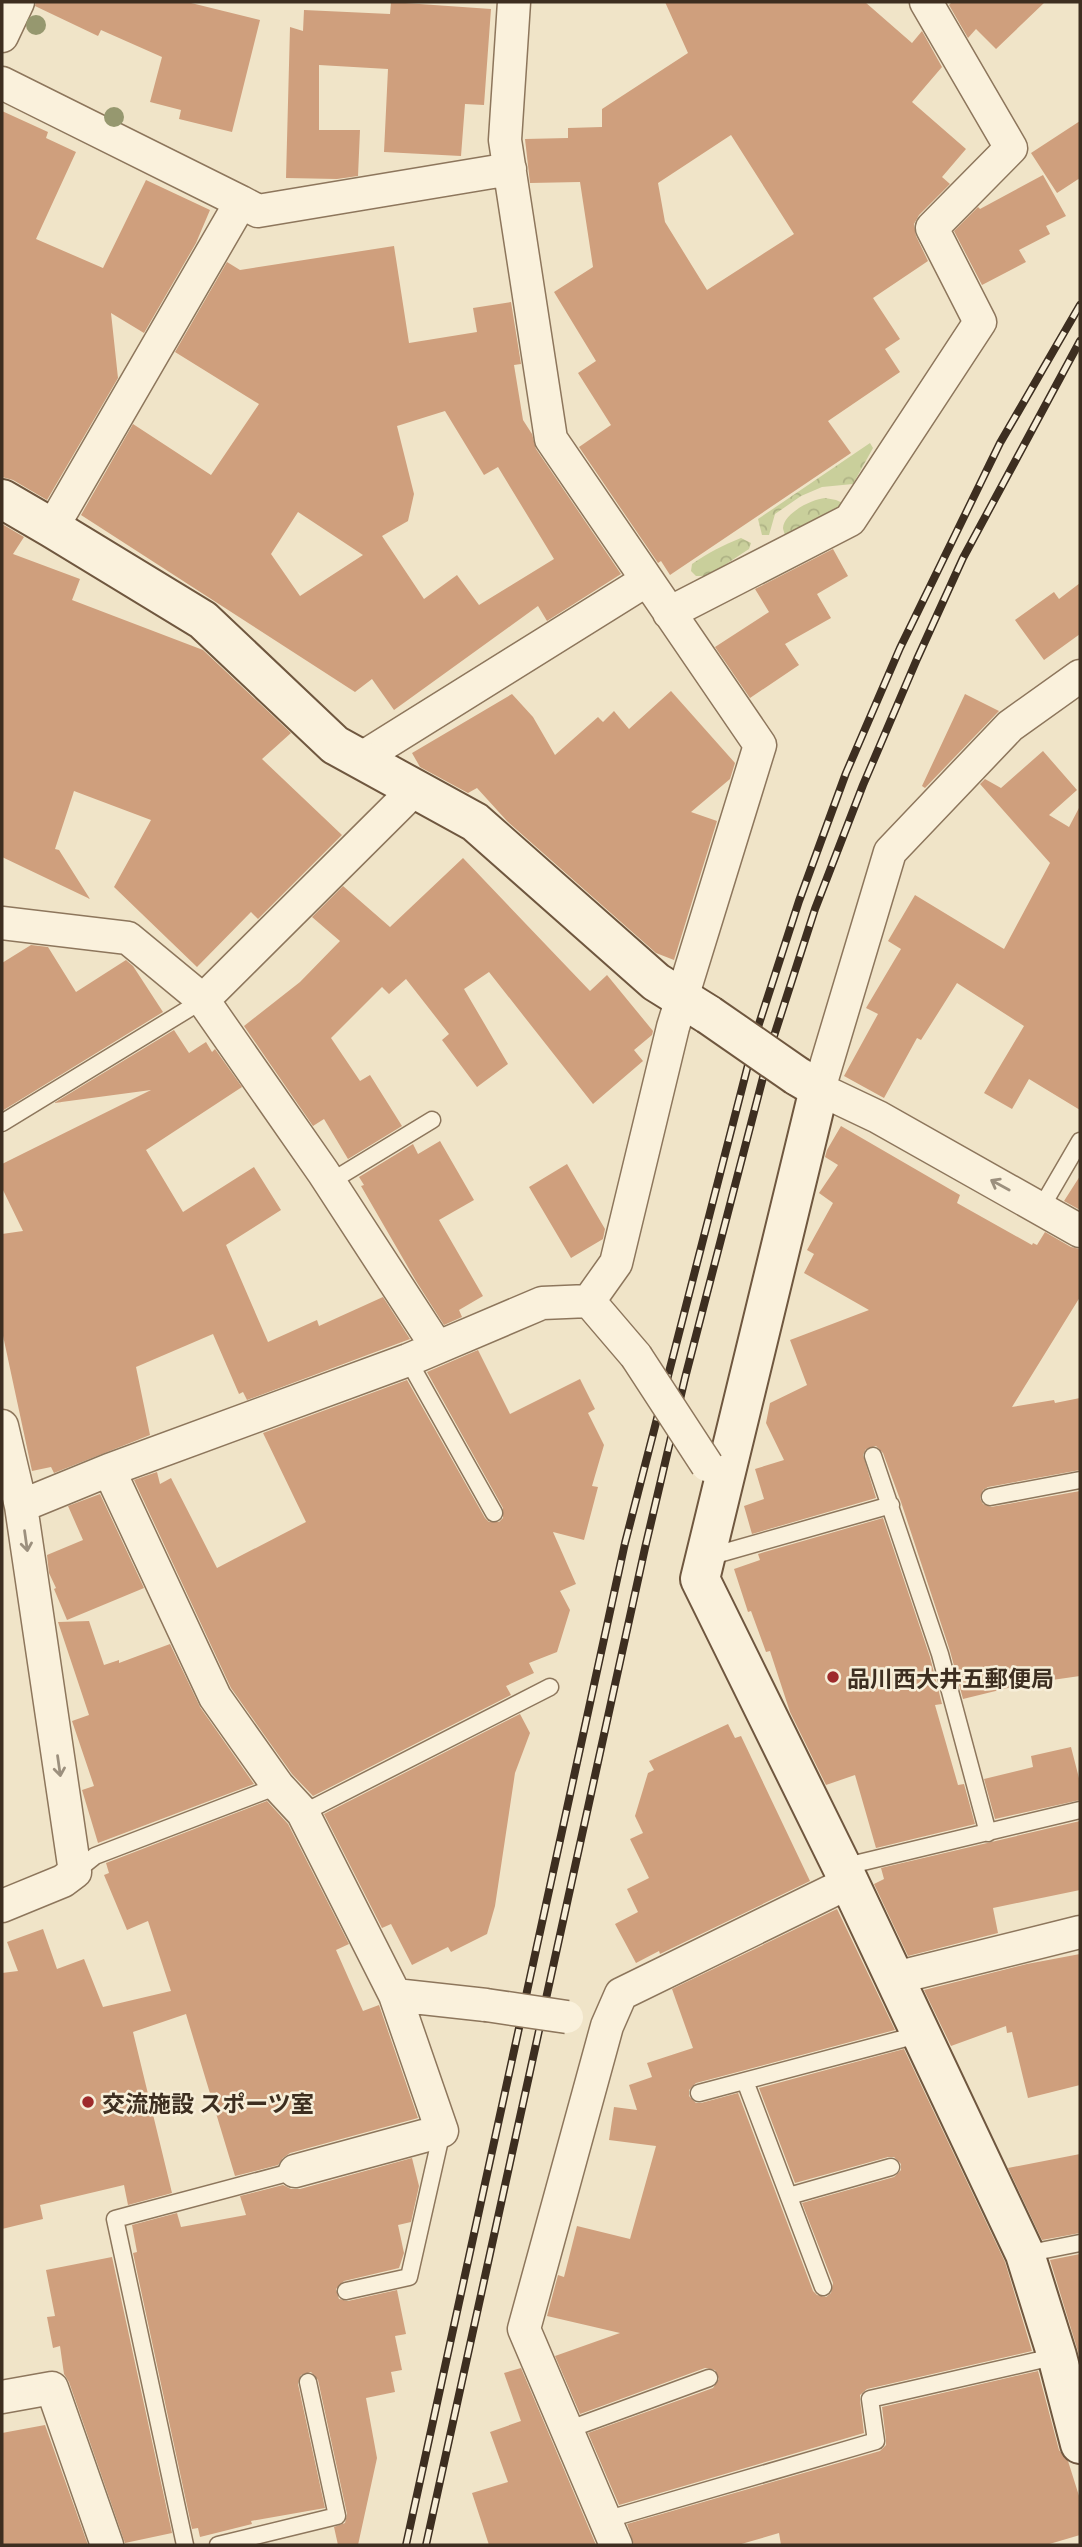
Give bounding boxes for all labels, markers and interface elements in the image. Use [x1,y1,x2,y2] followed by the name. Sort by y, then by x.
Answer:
[990,1178,1010,1192] one-way arrow
[19,1529,32,1551] one-way arrow
[847,1660,1054,1694] place label: 品川西大井五郵便局
[825,1669,841,1685] marker: 品川西大井五郵便局
[53,1754,66,1776] one-way arrow
[102,2085,314,2119] place label: 交流施設 スポーツ室
[80,2094,96,2110] marker: 交流施設 スポーツ室

